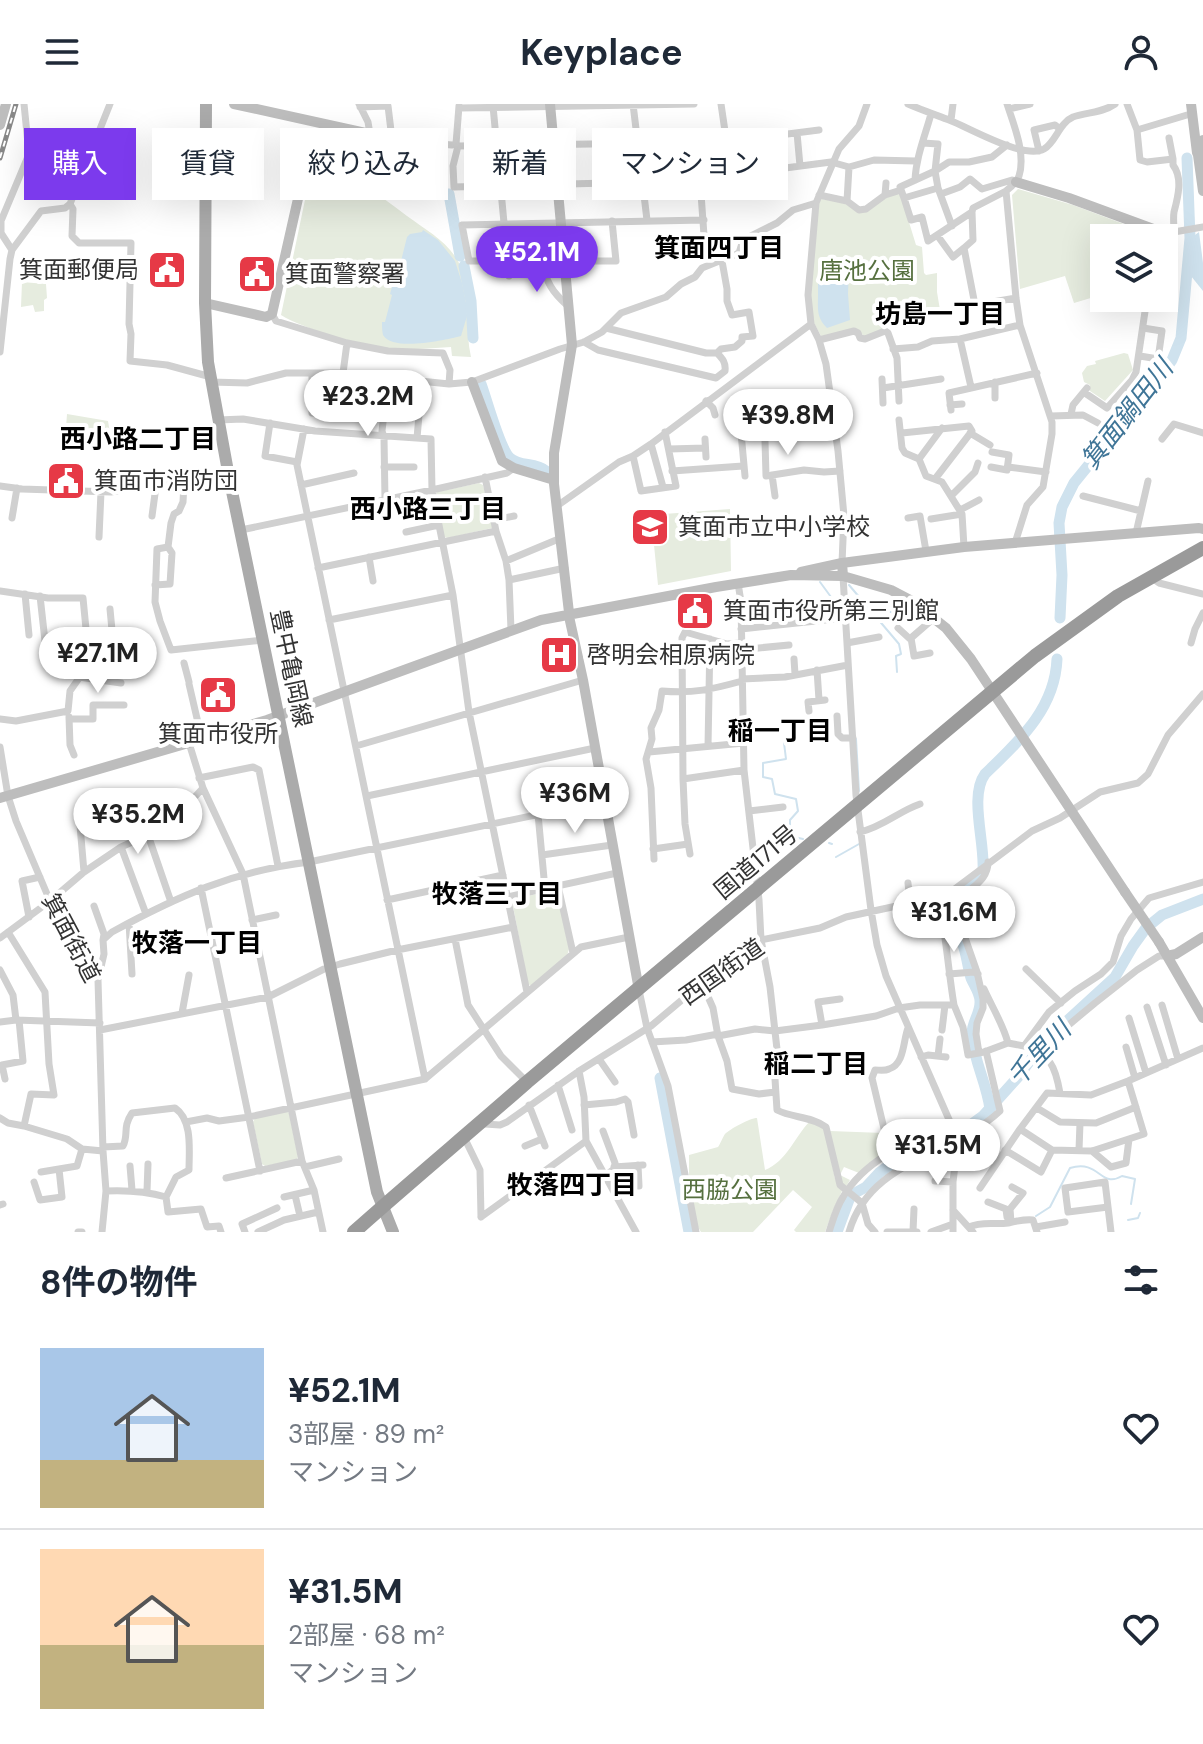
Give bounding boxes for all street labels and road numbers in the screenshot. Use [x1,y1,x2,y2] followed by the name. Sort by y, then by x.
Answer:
[264,606,319,730] street label: 豊中亀岡線
[707,818,804,906] street label: 国道171号
[35,888,108,987] street label: 箕面街道
[674,931,770,1012] street label: 西国街道

